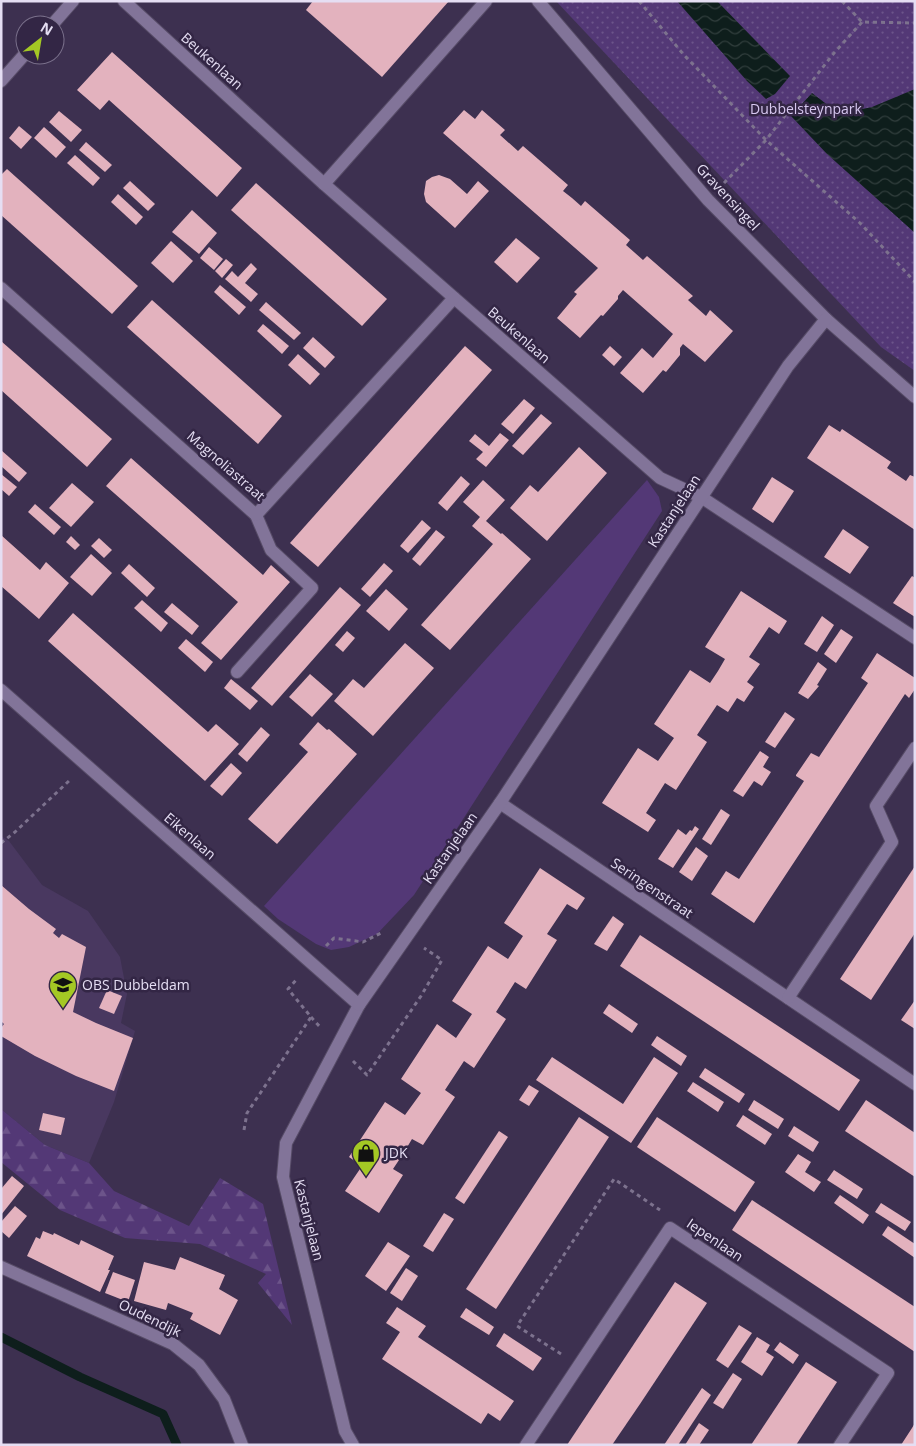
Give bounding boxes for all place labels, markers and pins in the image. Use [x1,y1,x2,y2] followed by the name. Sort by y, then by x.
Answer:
[48,970,78,1009] school or university icon: OBS Dubbeldam
[82,975,190,994] place label: OBS Dubbeldam
[351,1138,381,1177] shop icon: JDK
[383,1143,408,1162] place label: JDK

